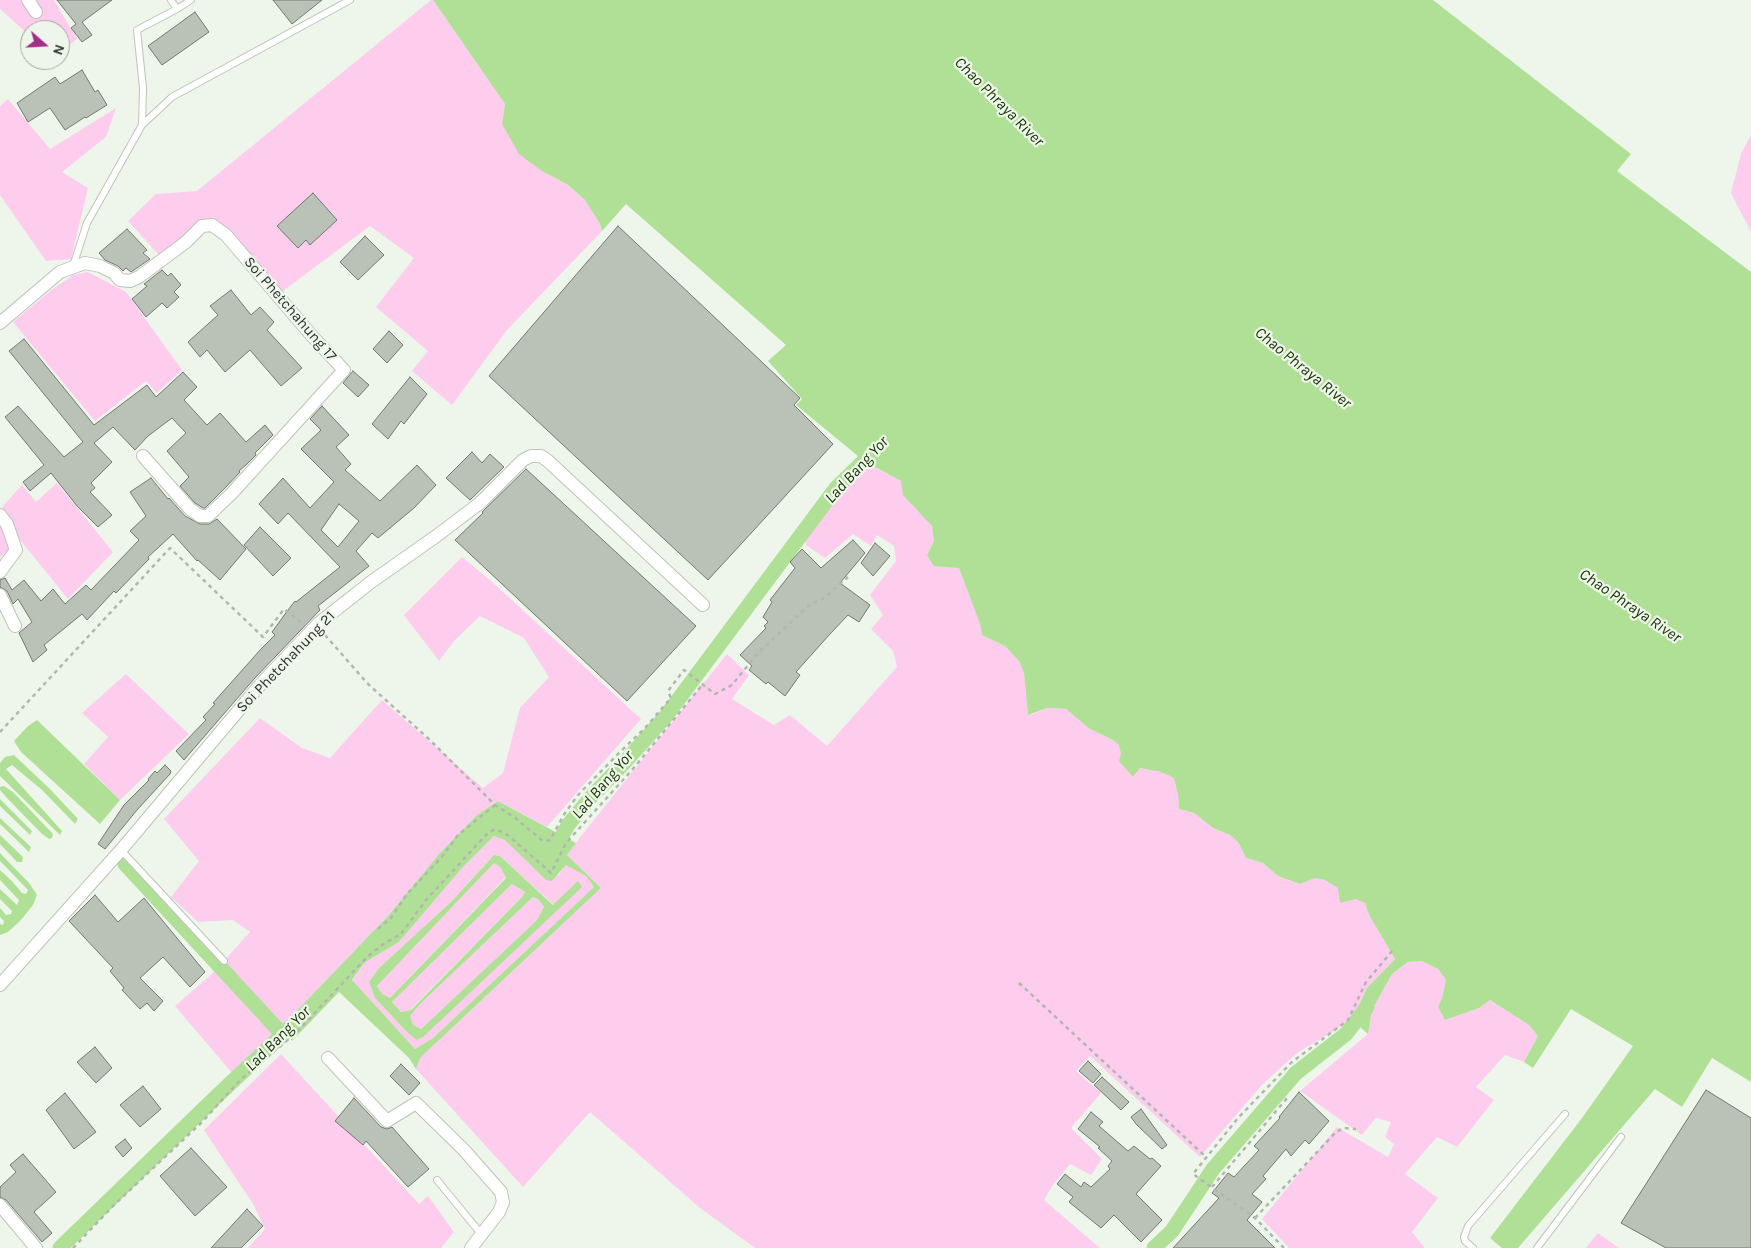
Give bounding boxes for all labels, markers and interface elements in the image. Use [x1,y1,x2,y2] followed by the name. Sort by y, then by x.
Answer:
[20,20,70,70] north arrow
[49,42,68,57] text: N
[950,53,1048,151] water label: Chao Phraya River
[240,253,340,365] street label: Soi Phetchahung 17
[1251,323,1355,413] water label: Chao Phraya River
[821,433,893,507] water label: Lad Bang Yor
[1575,565,1685,647] water label: Chao Phraya River
[233,608,339,716] street label: Soi Phetchahung 21
[568,747,638,823] water label: Lad Bang Yor
[241,1002,315,1076] water label: Lad Bang Yor

